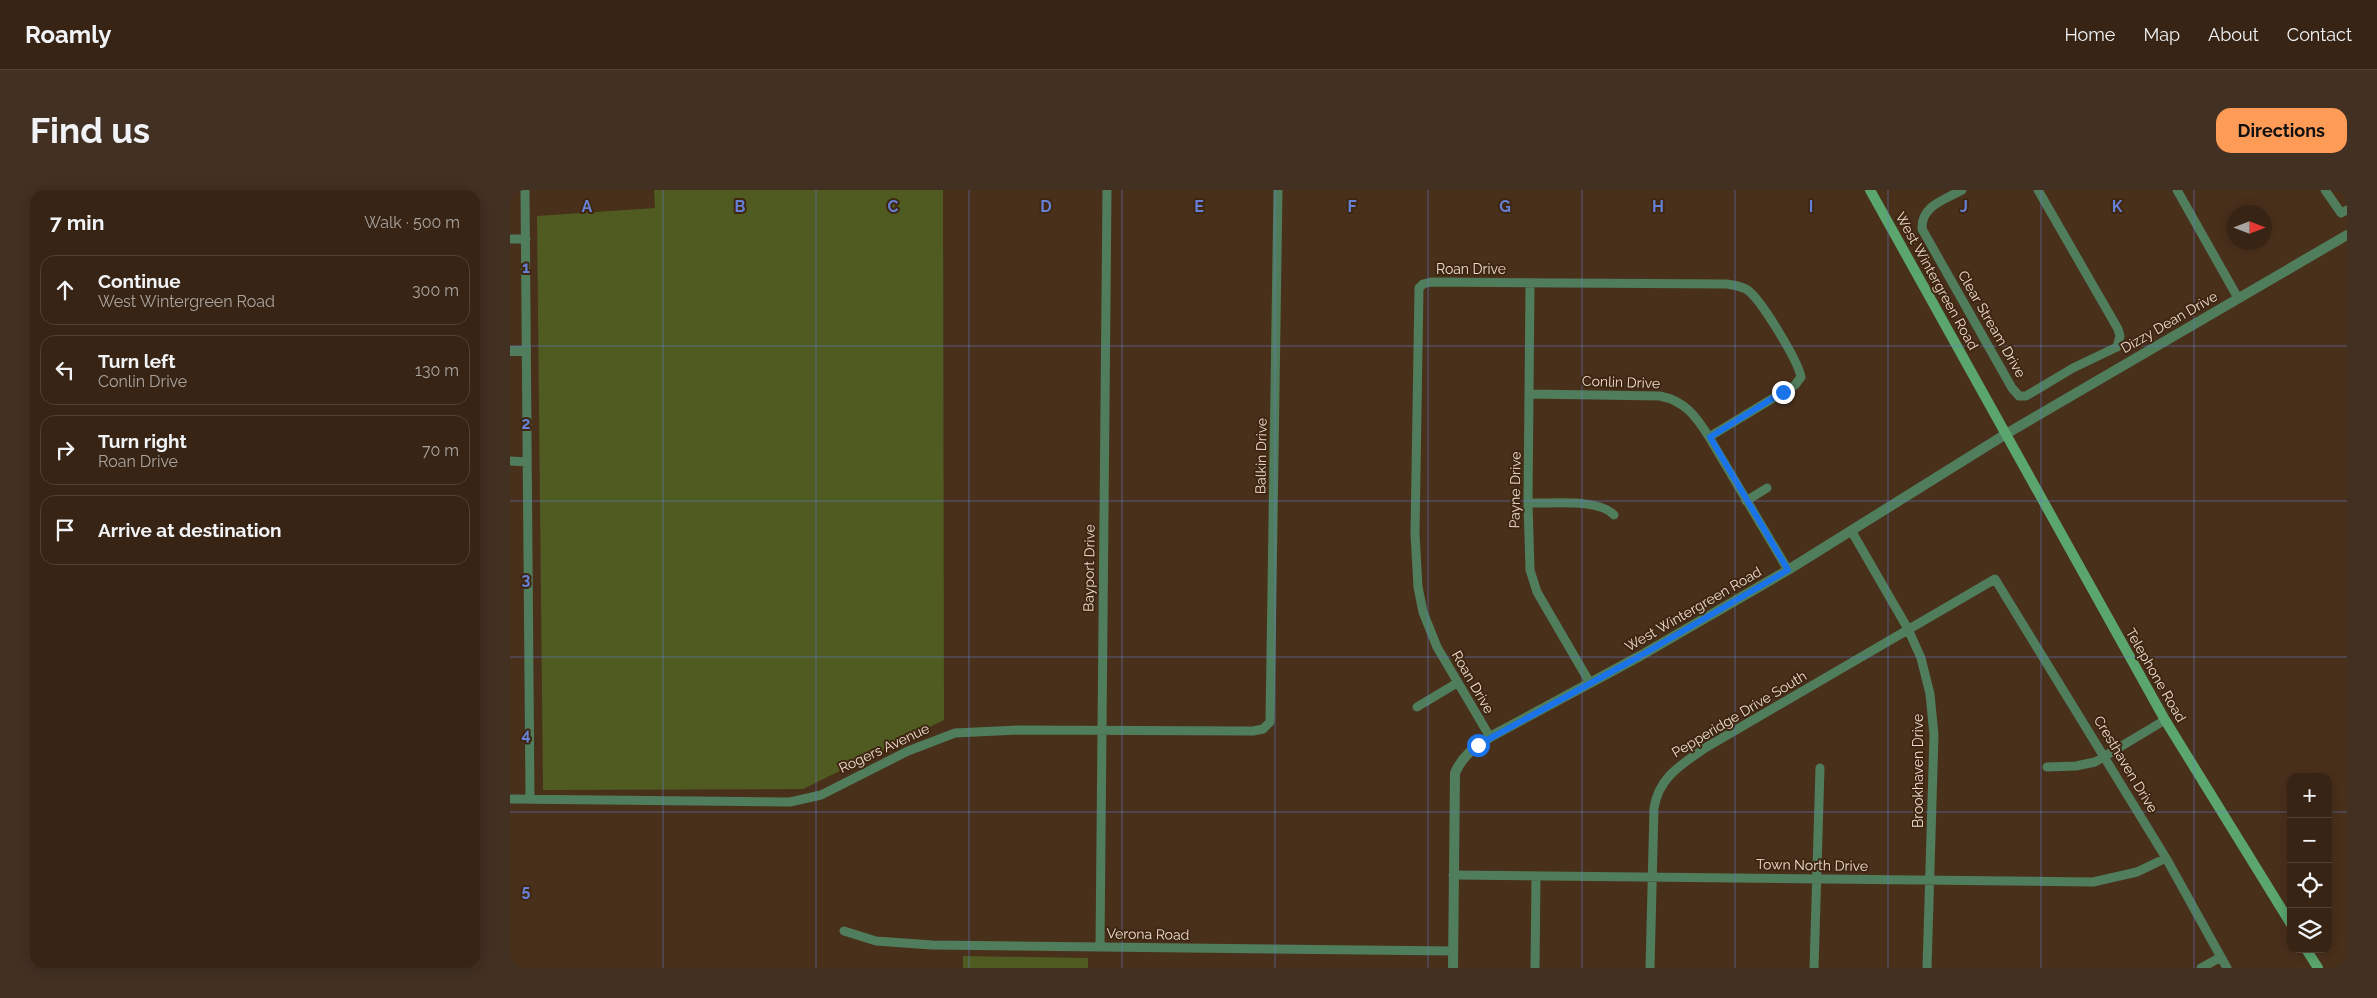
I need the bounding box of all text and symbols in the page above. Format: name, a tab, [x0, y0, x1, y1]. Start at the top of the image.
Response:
text: Roamly	[25, 20, 111, 49]
text: Home	[2064, 24, 2115, 45]
text: Map	[2143, 24, 2180, 45]
text: About	[2208, 24, 2259, 45]
text: Contact	[2287, 24, 2352, 45]
button: Directions	[2216, 108, 2347, 153]
text: Find us	[30, 110, 150, 151]
text: A	[582, 197, 593, 216]
text: B	[735, 197, 746, 216]
text: C	[888, 197, 899, 216]
text: D	[1040, 197, 1052, 216]
text: E	[1194, 197, 1204, 216]
text: F	[1347, 197, 1357, 216]
text: G	[1499, 197, 1511, 216]
text: H	[1652, 197, 1664, 216]
text: I	[1809, 197, 1813, 216]
text: J	[1960, 197, 1968, 216]
text: K	[2112, 197, 2123, 216]
north arrow	[2227, 205, 2272, 250]
street label: West Wintergreen Road	[1892, 209, 1982, 353]
text: 7 min	[50, 210, 104, 235]
text: Walk · 500 m	[364, 213, 460, 232]
text: 1	[522, 258, 530, 277]
street label: Roan Drive	[1436, 261, 1506, 277]
street label: Clear Stream Drive	[1955, 268, 2029, 380]
text: Continue	[98, 270, 181, 292]
icon: ahead	[51, 276, 79, 304]
text: 300 m	[412, 281, 459, 300]
street label: Dizzy Dean Drive	[2118, 288, 2220, 356]
text: West Wintergreen Road	[98, 292, 275, 311]
text: Turn left	[98, 350, 175, 372]
icon: left	[51, 356, 79, 384]
text: 130 m	[415, 361, 459, 380]
text: Conlin Drive	[98, 372, 187, 391]
street label: Conlin Drive	[1582, 373, 1660, 391]
route end	[1772, 381, 1795, 404]
text: 2	[521, 414, 531, 433]
street label: Balkin Drive	[1252, 418, 1270, 494]
text: Turn right	[98, 430, 187, 452]
icon: right	[51, 436, 79, 464]
text: 70 m	[422, 441, 459, 460]
street label: Payne Drive	[1506, 451, 1524, 529]
text: Roan Drive	[98, 452, 178, 471]
icon: arrive	[51, 516, 79, 544]
text: Arrive at destination	[98, 519, 282, 541]
street label: Bayport Drive	[1080, 524, 1098, 612]
street label: West Wintergreen Road	[1622, 563, 1764, 655]
text: 3	[522, 570, 531, 589]
street label: Telephone Road	[2123, 625, 2189, 725]
street label: Roan Drive	[1449, 648, 1497, 716]
street label: Pepperidge Drive South	[1669, 667, 1809, 761]
street label: Cresthaven Drive	[2091, 713, 2161, 815]
street label: Brookhaven Drive	[1910, 714, 1926, 828]
street label: Rogers Avenue	[836, 720, 932, 776]
text: 4	[521, 725, 531, 744]
route start	[1467, 734, 1490, 757]
map controls	[2287, 773, 2332, 953]
button: +	[2287, 773, 2332, 818]
button: −	[2287, 818, 2332, 863]
street label: Town North Drive	[1756, 856, 1868, 874]
button: locate	[2287, 863, 2332, 908]
text: 5	[522, 881, 531, 900]
button: layers	[2287, 908, 2332, 953]
street label: Verona Road	[1106, 925, 1190, 943]

